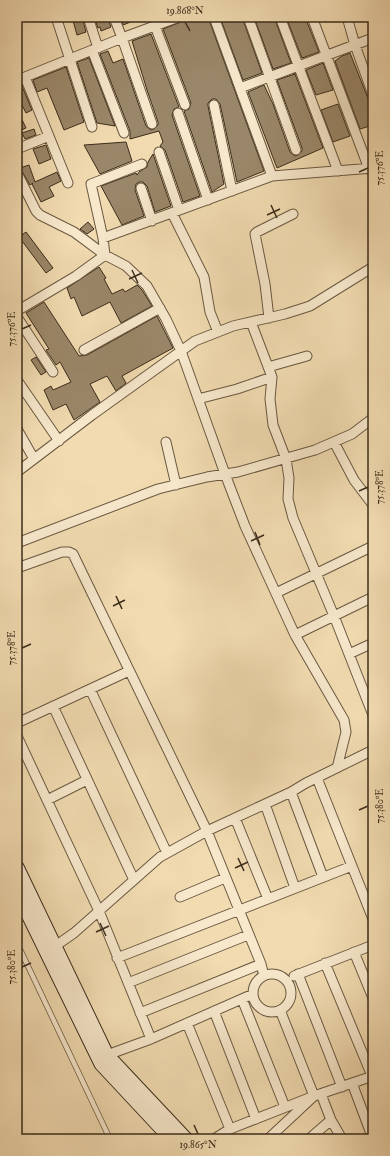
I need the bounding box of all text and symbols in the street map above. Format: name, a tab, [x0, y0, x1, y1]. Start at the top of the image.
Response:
text: 19.868°N	[166, 5, 204, 17]
text: 75.376°E	[374, 151, 386, 185]
text: 75.376°E	[6, 312, 18, 346]
text: 75.378°E	[374, 470, 386, 504]
text: 75.378°E	[6, 631, 18, 665]
text: 75.380°E	[374, 788, 386, 824]
text: 75.380°E	[6, 949, 18, 985]
text: 19.865°N	[179, 1139, 217, 1151]

